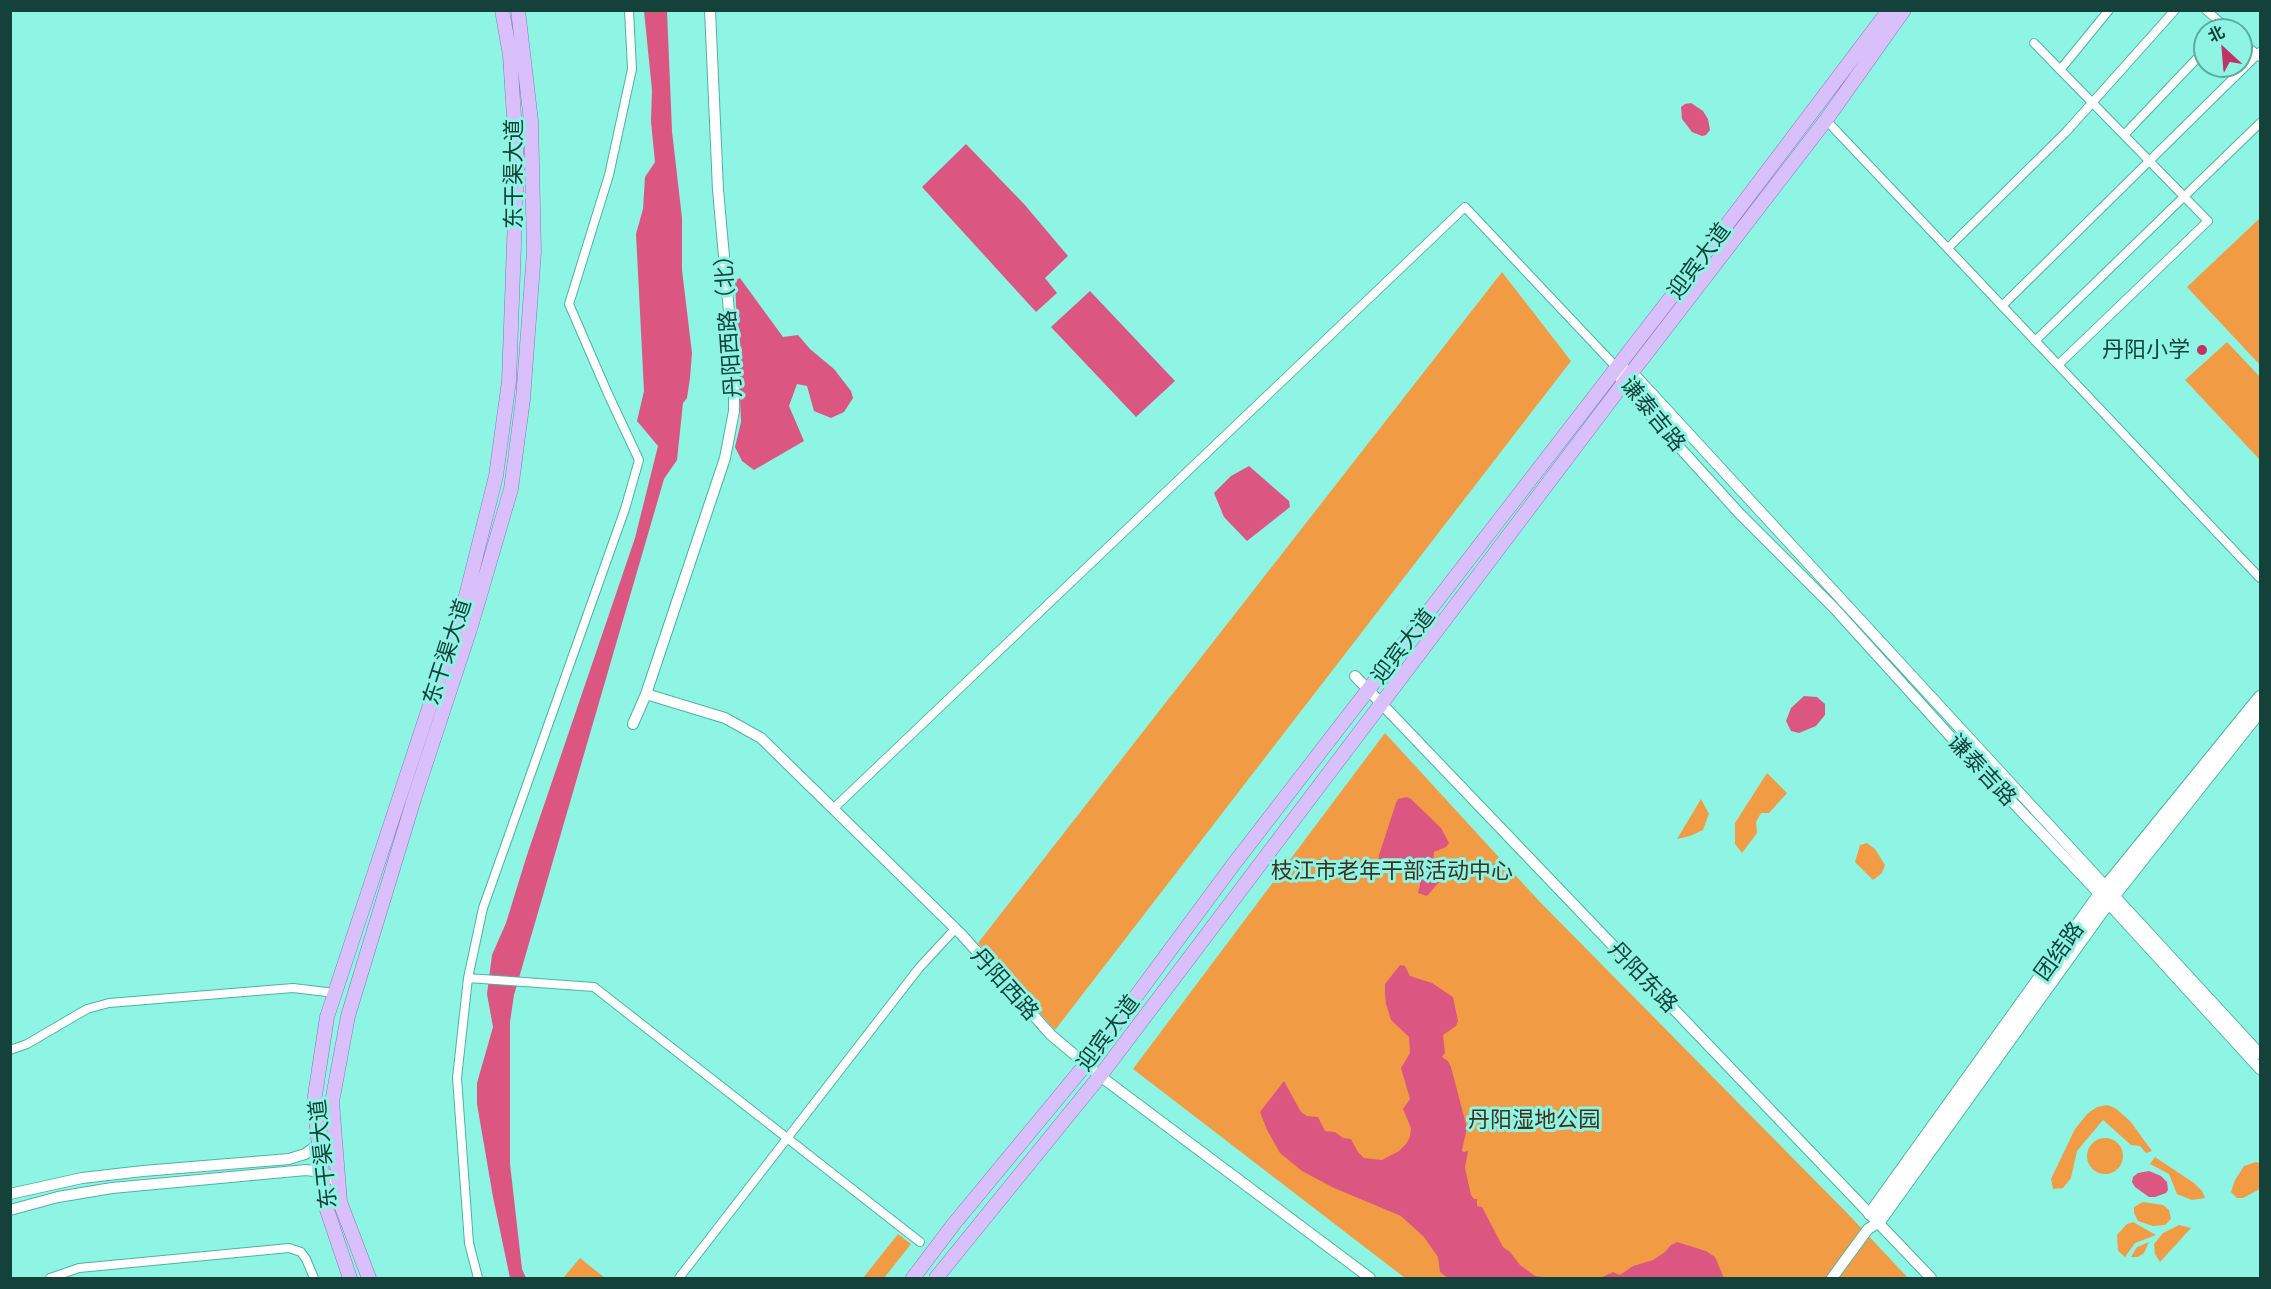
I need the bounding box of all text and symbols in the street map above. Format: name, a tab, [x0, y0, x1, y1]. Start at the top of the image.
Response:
north arrow	[2193, 18, 2253, 78]
text: 北	[2204, 21, 2227, 45]
street label: 东干渠大道	[501, 119, 527, 229]
street label: 迎宾大道	[1662, 218, 1736, 304]
street label: 丹阳西路（北）	[709, 243, 747, 399]
place label: 丹阳小学	[2102, 337, 2190, 363]
marker: 丹阳小学	[2195, 343, 2209, 357]
street label: 谦泰吉路	[1615, 371, 1691, 457]
street label: 东干渠大道	[417, 596, 477, 708]
street label: 迎宾大道	[1366, 603, 1440, 689]
street label: 谦泰吉路	[1942, 729, 2022, 811]
park label: 枝江市老年干部活动中心	[1271, 858, 1513, 884]
street label: 团结路	[2029, 917, 2089, 985]
street label: 丹阳东路	[1603, 936, 1683, 1018]
street label: 丹阳西路	[966, 942, 1044, 1026]
street label: 迎宾大道	[1071, 990, 1145, 1076]
street label: 东干渠大道	[304, 1098, 342, 1210]
park label: 丹阳湿地公园	[1468, 1107, 1600, 1133]

